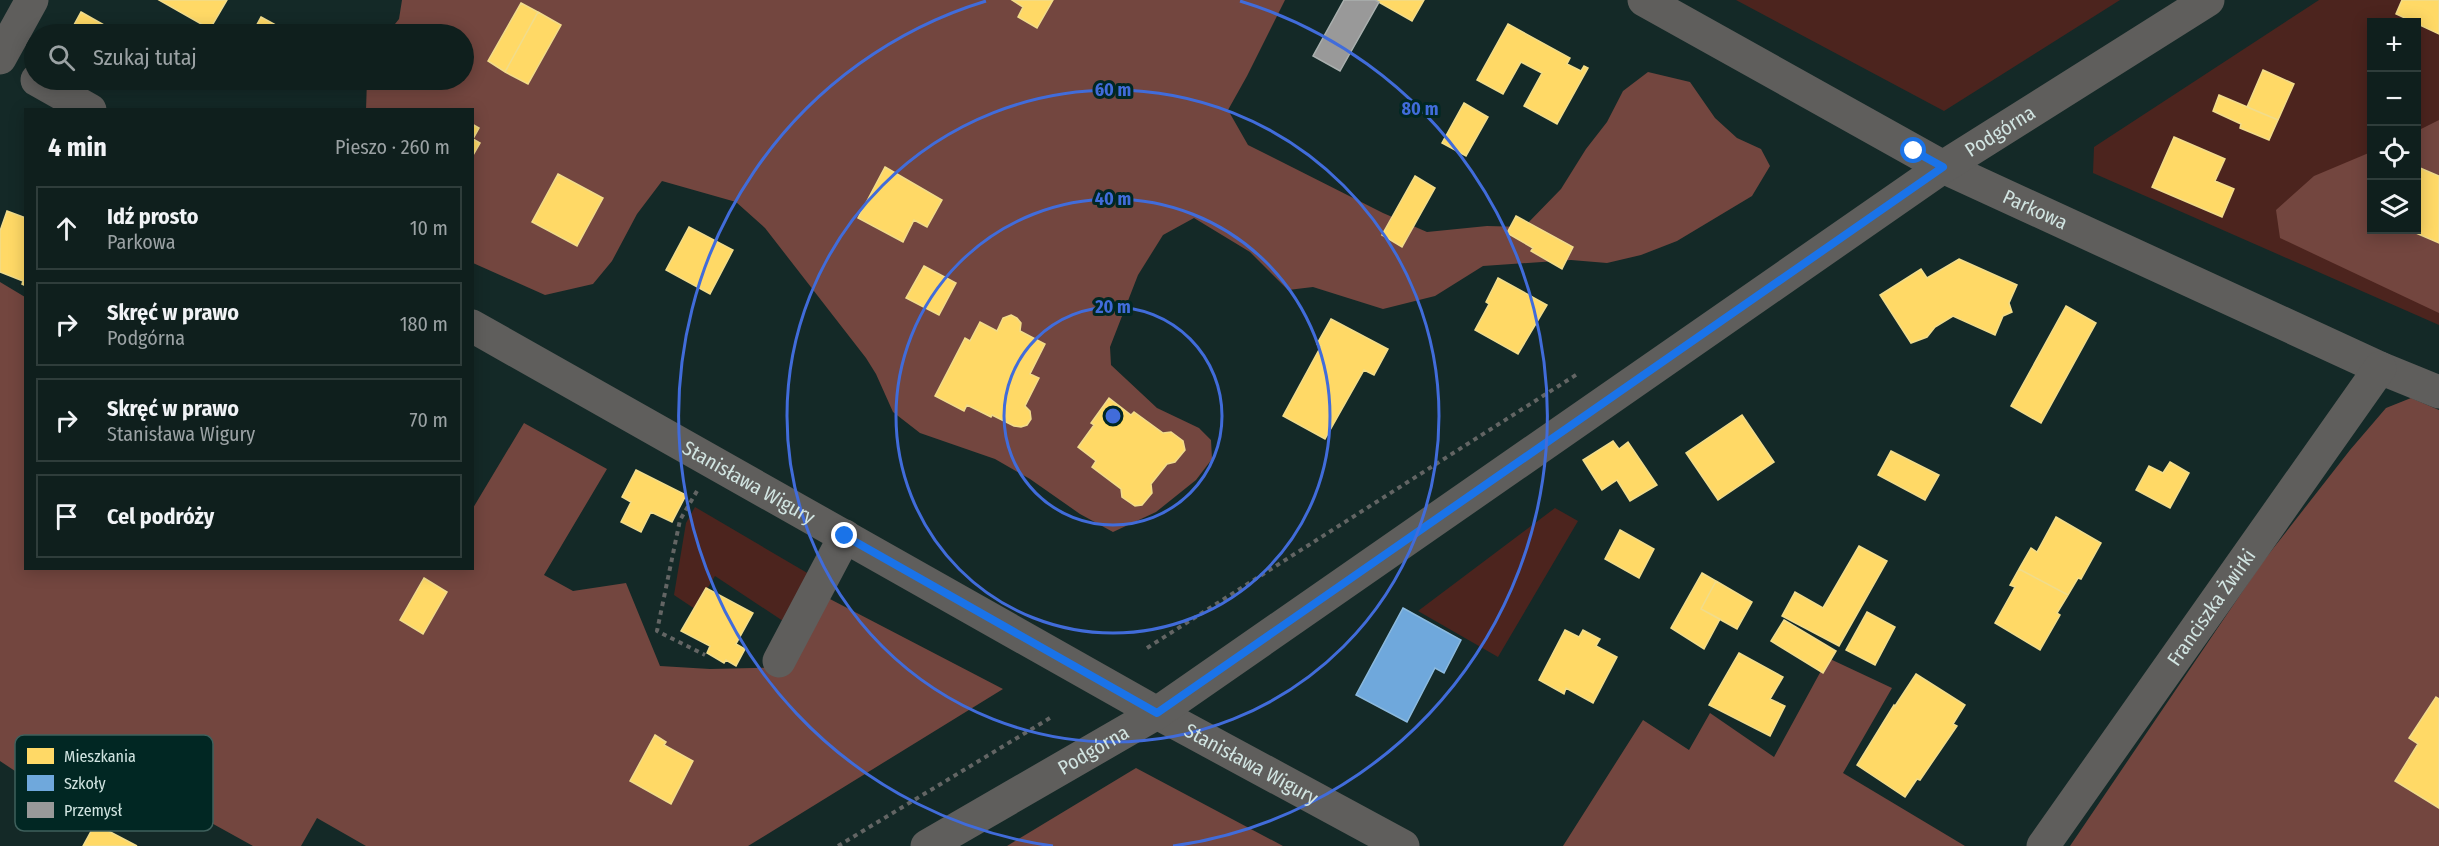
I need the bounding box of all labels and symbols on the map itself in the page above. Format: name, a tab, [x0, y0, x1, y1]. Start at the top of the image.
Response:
text: 60 m	[1095, 79, 1131, 101]
text: 80 m	[1402, 98, 1438, 120]
street label: Podgórna	[1960, 100, 2039, 162]
route start	[1900, 137, 1926, 163]
street label: Parkowa	[1999, 184, 2071, 235]
text: 40 m	[1095, 188, 1131, 210]
text: 20 m	[1094, 296, 1131, 318]
centre of rings	[1103, 406, 1123, 426]
street label: Stanisława Wigury	[678, 435, 819, 529]
route end	[831, 522, 857, 548]
street label: Franciszka Żwirki	[2162, 544, 2261, 670]
street label: Stanisława Wigury	[1180, 718, 1322, 810]
street label: Podgórna	[1053, 720, 1133, 780]
legend	[15, 735, 213, 831]
text: Mieszkania	[64, 747, 136, 766]
text: Szkoły	[64, 774, 106, 793]
text: Przemysł	[64, 801, 122, 820]

